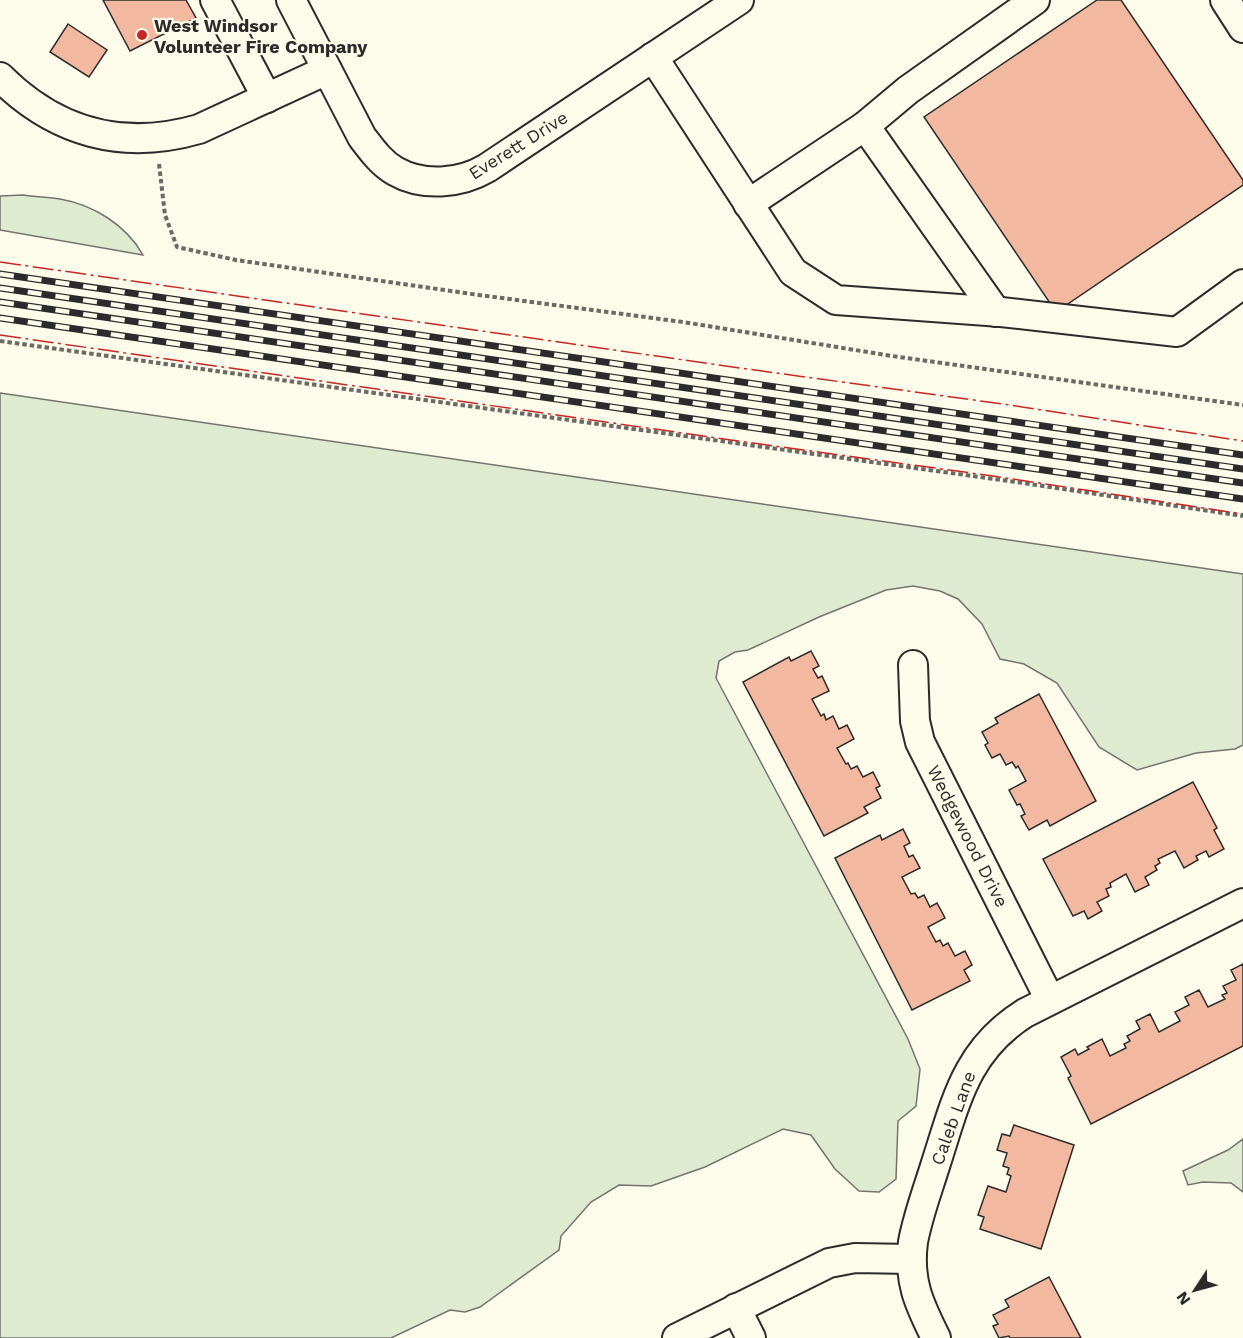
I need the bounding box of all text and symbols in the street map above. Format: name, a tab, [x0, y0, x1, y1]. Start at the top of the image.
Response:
place label: West Windsor Volunteer Fire Company	[154, 15, 368, 57]
marker: West Windsor Volunteer Fire Company	[135, 28, 149, 42]
street label: Everett Drive	[465, 106, 571, 184]
street label: Wedgewood Drive	[923, 761, 1013, 911]
street label: Caleb Lane	[926, 1068, 980, 1168]
north arrow	[1165, 1260, 1225, 1320]
text: N	[1172, 1288, 1194, 1309]

